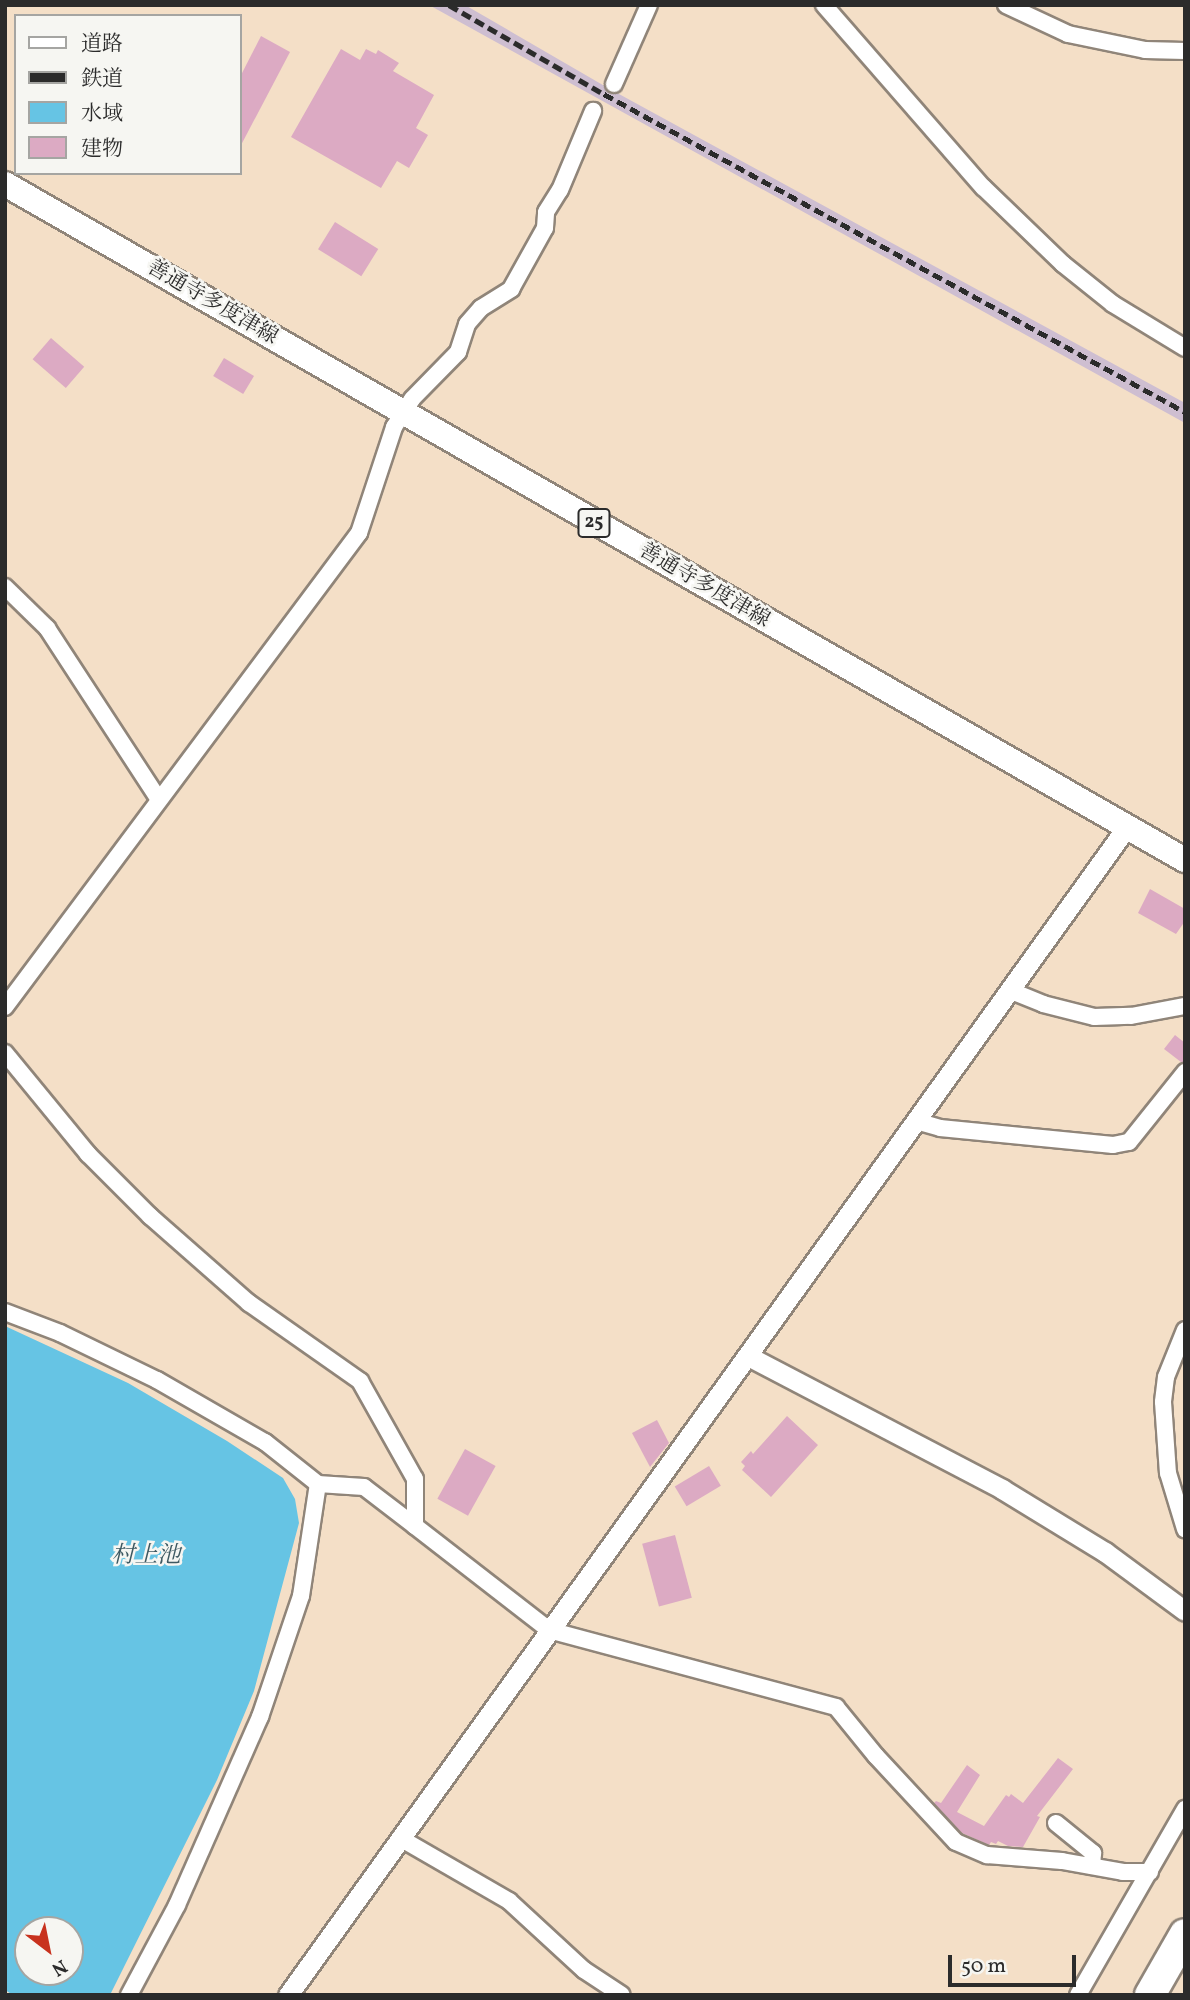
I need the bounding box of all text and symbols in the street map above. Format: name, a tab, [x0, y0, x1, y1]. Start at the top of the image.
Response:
legend	[14, 14, 242, 175]
text: 道路	[81, 30, 123, 59]
text: 鉄道	[81, 65, 123, 94]
text: 水域	[81, 100, 123, 129]
text: 建物	[81, 135, 123, 164]
street label: 善通寺多度津線	[142, 255, 282, 351]
road number: 25	[576, 508, 612, 538]
street label: 善通寺多度津線	[634, 538, 774, 634]
water label: 村上池	[112, 1542, 180, 1570]
north arrow	[14, 1916, 84, 1986]
scale bar	[952, 1940, 1080, 1984]
text: N	[46, 1952, 72, 1982]
text: 50 m	[961, 1952, 1006, 1981]

